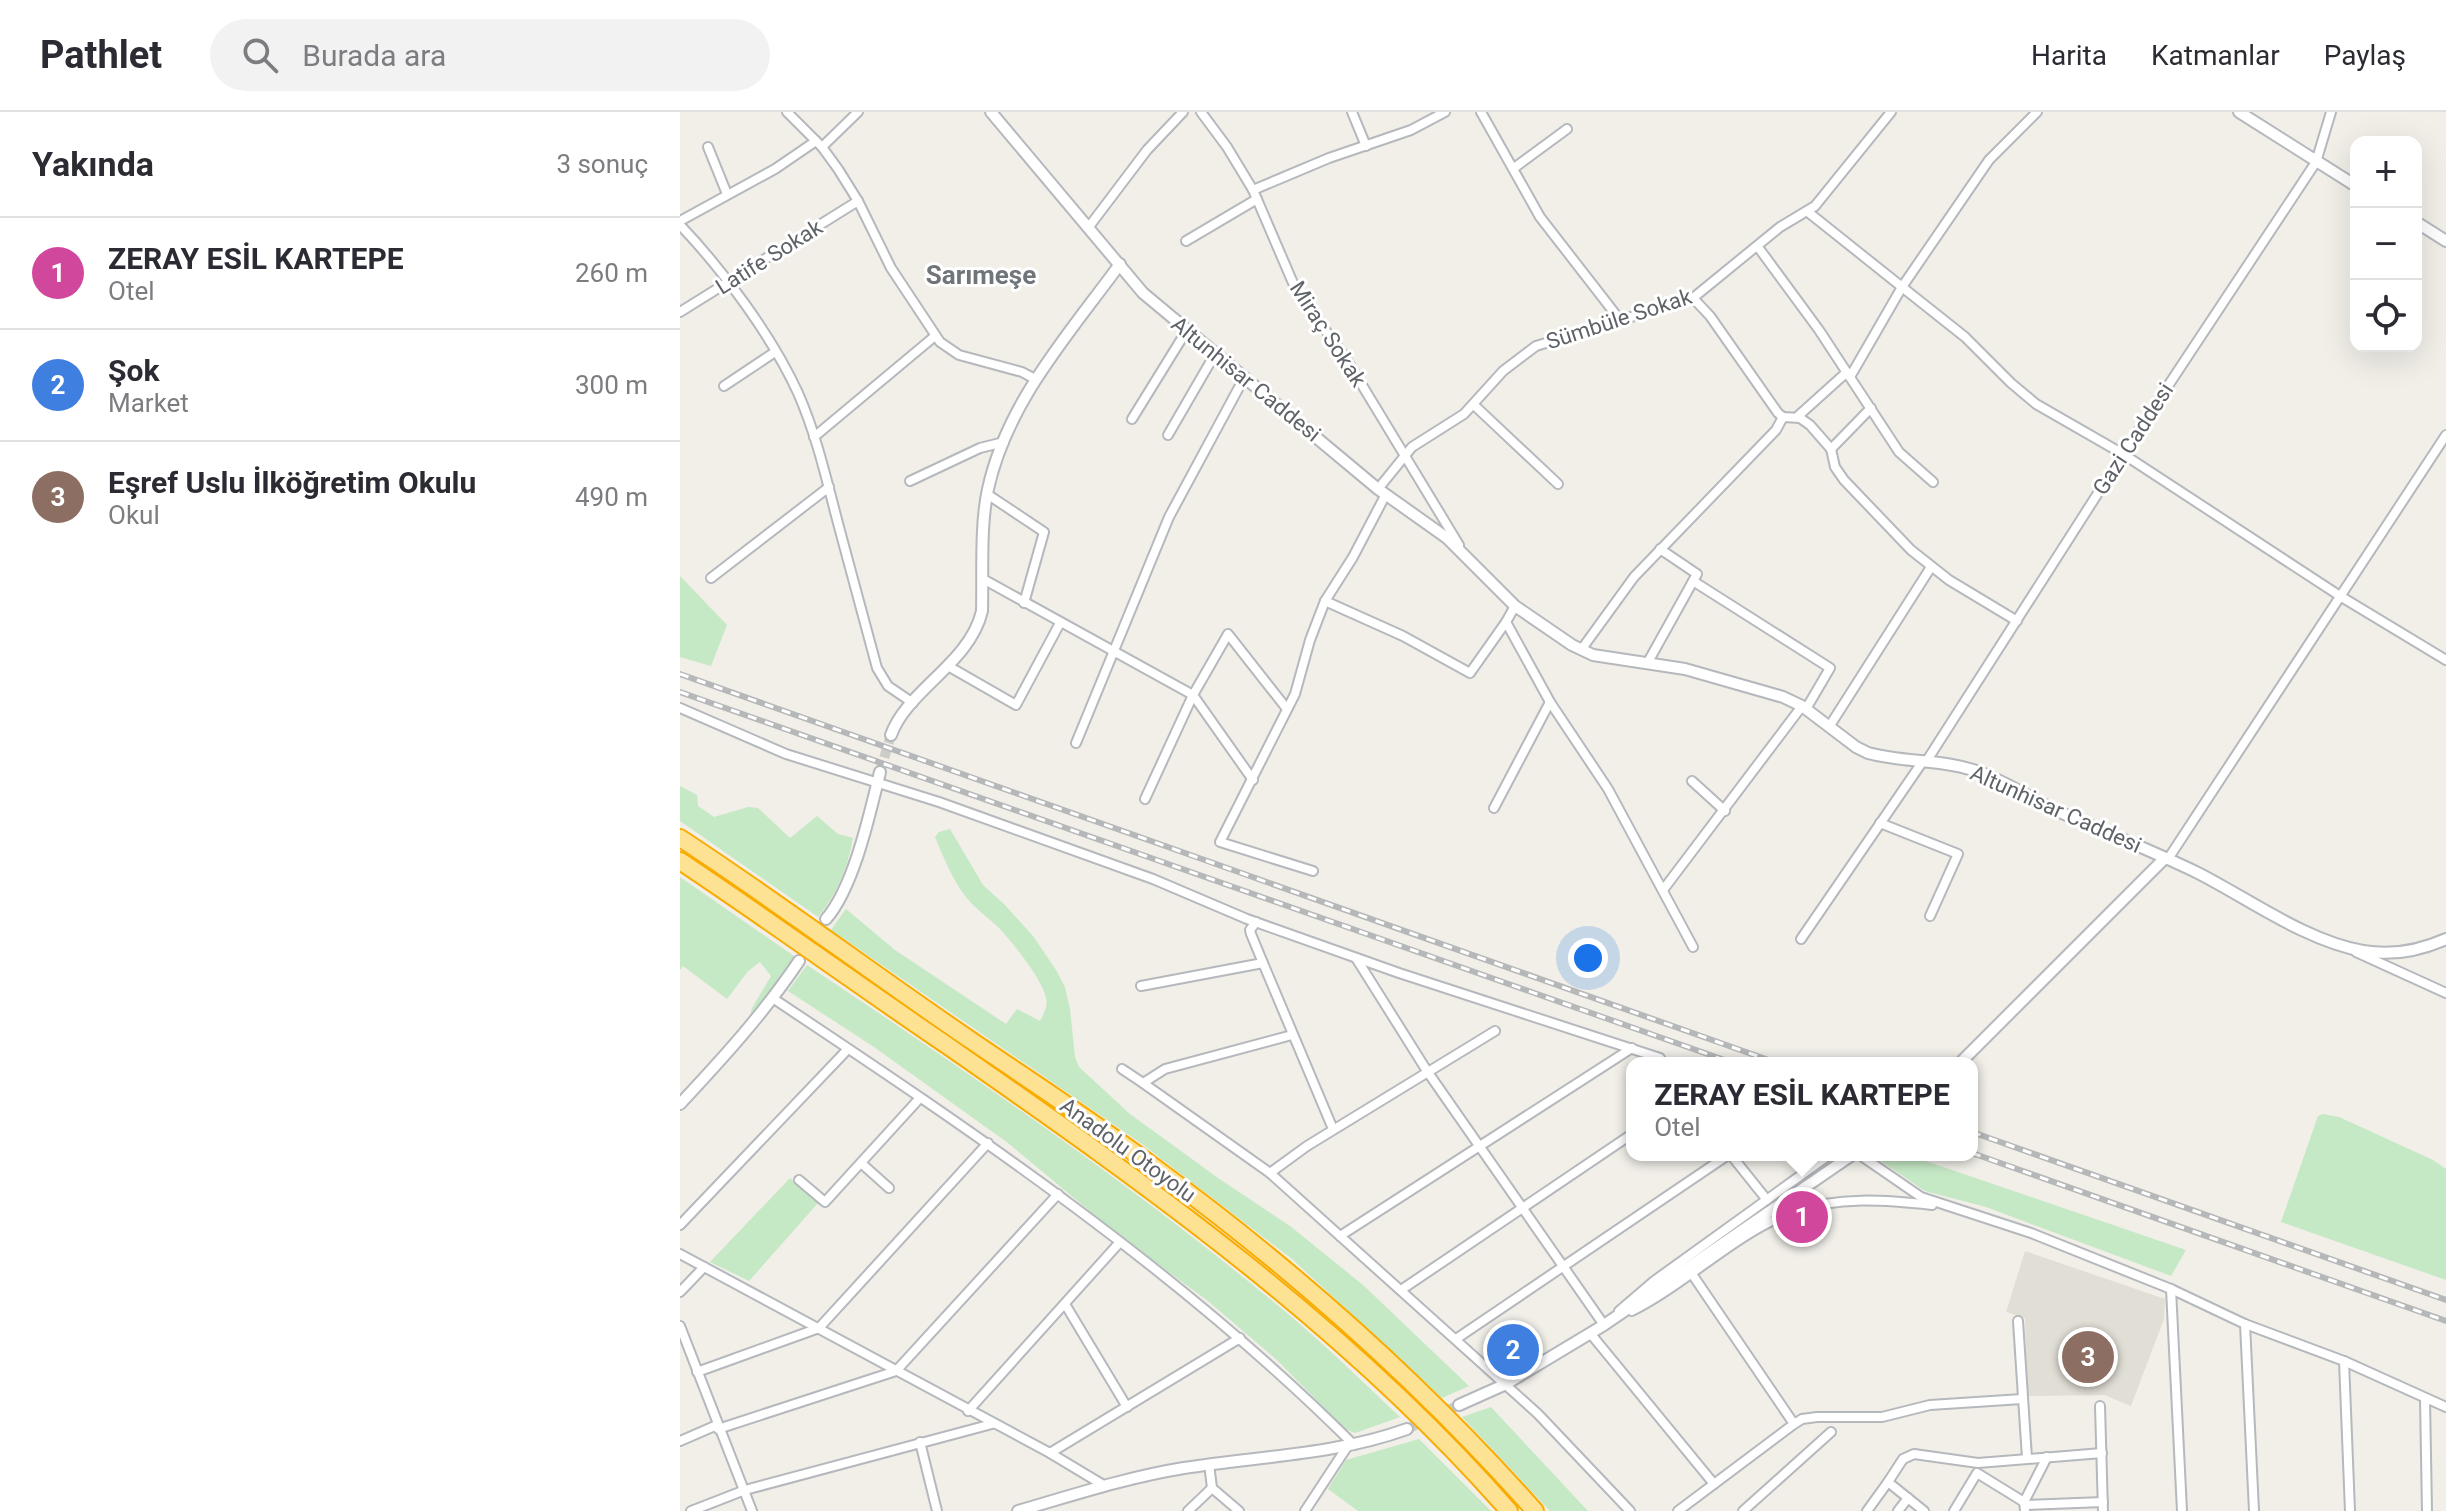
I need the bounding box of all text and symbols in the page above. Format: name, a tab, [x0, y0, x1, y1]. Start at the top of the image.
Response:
search box	[210, 19, 770, 91]
text: Pathlet	[40, 33, 162, 77]
icon: search	[238, 33, 282, 77]
text: Burada ara	[302, 38, 446, 73]
text: Harita	[2031, 39, 2107, 72]
text: Katmanlar	[2151, 39, 2280, 72]
text: Paylaş	[2324, 39, 2406, 72]
map controls	[2350, 136, 2422, 352]
button: +	[2350, 136, 2422, 208]
text: Yakında	[32, 144, 154, 184]
text: 3 sonuç	[556, 149, 648, 179]
button: −	[2350, 208, 2422, 280]
street label: Latife Sokak	[711, 214, 828, 300]
text: ZERAY ESİL KARTEPE	[108, 241, 404, 276]
text: 1	[51, 258, 65, 288]
text: 260 m	[575, 258, 648, 288]
district label: Sarımeşe	[926, 260, 1036, 290]
text: Otel	[108, 276, 155, 306]
street label: Miraç Sokak	[1285, 277, 1372, 392]
button: locate	[2350, 280, 2422, 352]
street label: Sümbüle Sokak	[1543, 283, 1696, 354]
street label: Altunhisar Caddesi	[1166, 311, 1326, 447]
text: Şok	[108, 353, 159, 388]
text: 2	[51, 370, 65, 400]
text: 300 m	[575, 370, 648, 400]
street label: Gazi Caddesi	[2088, 378, 2178, 500]
text: Market	[108, 388, 189, 418]
text: Eşref Uslu İlköğretim Okulu	[108, 465, 476, 500]
text: 3	[51, 482, 65, 512]
text: 490 m	[575, 482, 648, 512]
text: Okul	[108, 500, 160, 530]
street label: Altunhisar Caddesi	[1967, 760, 2145, 858]
your location	[1568, 938, 1608, 978]
popup	[1626, 1057, 1978, 1161]
text: ZERAY ESİL KARTEPE	[1654, 1077, 1950, 1112]
street label: Anadolu Otoyolu	[1055, 1093, 1201, 1207]
text: Otel	[1654, 1112, 1701, 1142]
pin: 1	[1776, 1187, 1828, 1247]
pin: 2	[1487, 1320, 1539, 1380]
pin: 3	[2062, 1327, 2114, 1387]

